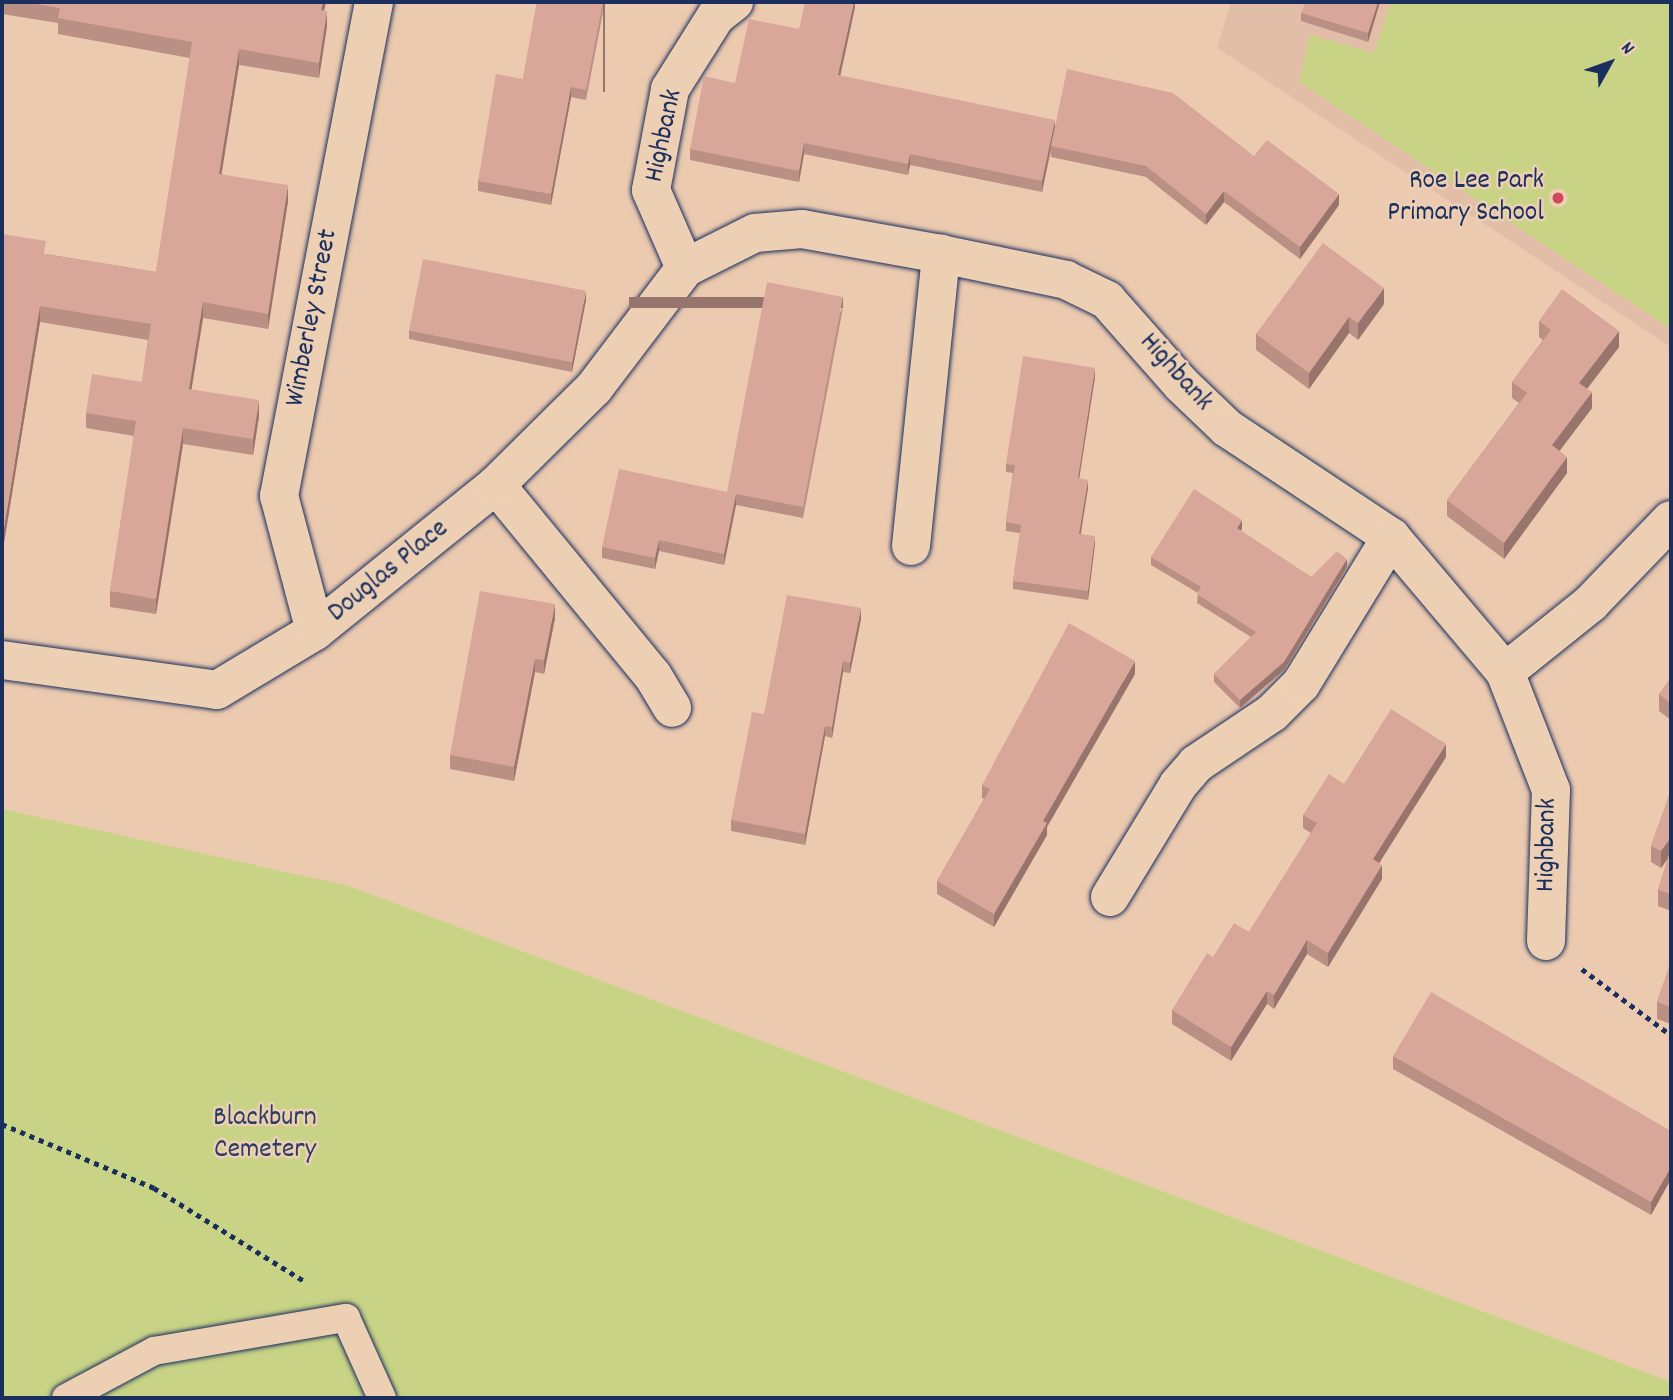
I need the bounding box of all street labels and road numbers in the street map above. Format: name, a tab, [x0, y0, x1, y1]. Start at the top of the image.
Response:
street label: Highbank	[639, 86, 691, 186]
street label: Wimberley Street	[279, 226, 347, 410]
street label: Highbank	[1131, 327, 1219, 419]
street label: Douglas Place	[322, 513, 456, 631]
street label: Highbank	[1530, 798, 1566, 892]

